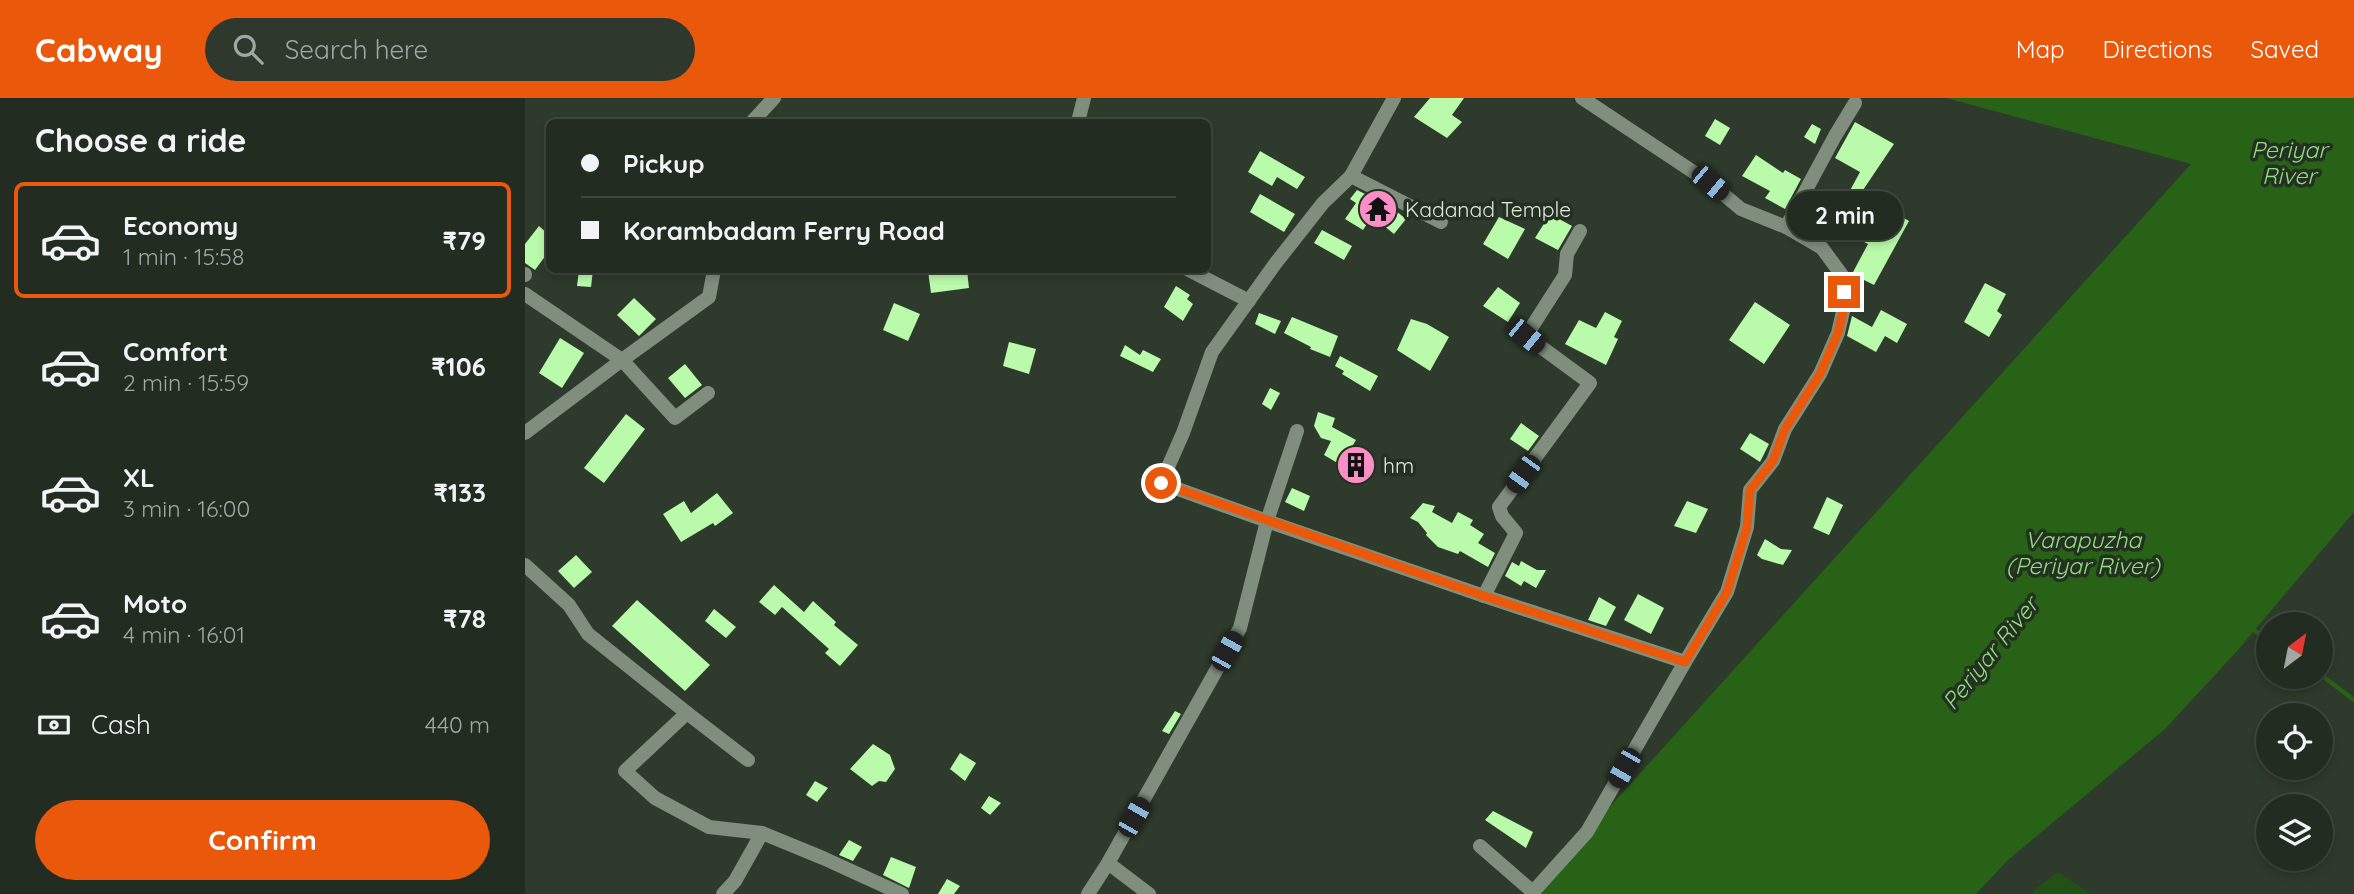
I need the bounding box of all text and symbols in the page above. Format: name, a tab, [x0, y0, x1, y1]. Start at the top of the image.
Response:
search box	[205, 18, 695, 81]
text: Cabway	[35, 29, 163, 70]
icon: search	[229, 30, 267, 68]
text: Search here	[285, 33, 428, 66]
text: Map	[2016, 34, 2065, 64]
text: Directions	[2103, 34, 2213, 64]
text: Saved	[2251, 34, 2319, 64]
text: Choose a ride	[35, 120, 247, 160]
water label: Periyar River	[2251, 135, 2330, 190]
text: Pickup	[623, 147, 705, 180]
car	[1688, 161, 1733, 205]
temple icon: Kadanad Temple	[1357, 188, 1399, 230]
callout: 2 min	[1786, 190, 1902, 240]
place label: Kadanad Temple	[1405, 196, 1571, 222]
text: 2 min	[1815, 201, 1875, 230]
icon: car	[39, 209, 102, 272]
text: Economy	[123, 209, 238, 242]
text: Korambadam Ferry Road	[623, 214, 945, 247]
text: ₹79	[443, 224, 486, 257]
text: 1 min · 15:58	[123, 242, 244, 271]
route end	[1828, 276, 1860, 308]
car	[1504, 315, 1549, 357]
icon: car	[39, 335, 102, 398]
text: Comfort	[123, 335, 228, 368]
text: ₹106	[431, 350, 486, 383]
text: 2 min · 15:59	[123, 368, 249, 397]
building icon: hm	[1335, 444, 1377, 486]
car	[1503, 451, 1544, 497]
place label: hm	[1383, 452, 1414, 478]
icon: car	[39, 461, 102, 524]
text: XL	[123, 461, 155, 494]
route start	[1145, 467, 1177, 499]
text: ₹133	[434, 476, 486, 509]
text: 3 min · 16:00	[123, 494, 250, 523]
water label: Varapuzha (Periyar River)	[2006, 525, 2161, 580]
icon: car	[39, 587, 102, 650]
text: Moto	[123, 587, 187, 620]
water label: Periyar River	[1936, 588, 2046, 715]
text: ₹78	[443, 602, 486, 635]
north arrow	[2256, 612, 2333, 690]
map controls	[2256, 612, 2333, 871]
text: 4 min · 16:01	[123, 620, 245, 649]
car	[1208, 628, 1247, 674]
button: locate	[2256, 703, 2333, 780]
icon: cash	[35, 706, 73, 744]
text: Cash	[91, 708, 151, 741]
text: 440 m	[425, 710, 490, 739]
car	[1605, 745, 1644, 791]
car	[1115, 794, 1154, 840]
button: layers	[2256, 794, 2333, 871]
button: Confirm	[35, 800, 490, 880]

